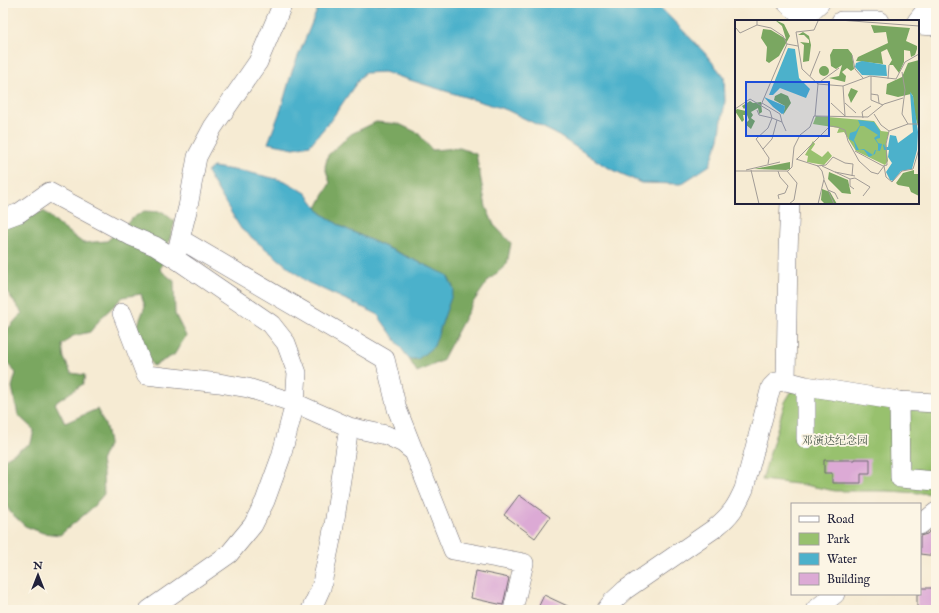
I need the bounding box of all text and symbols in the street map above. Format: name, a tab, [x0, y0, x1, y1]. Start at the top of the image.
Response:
inset map	[735, 20, 919, 204]
park label: 邓演达纪念园	[802, 434, 868, 448]
legend	[791, 503, 921, 595]
text: Road	[827, 512, 855, 527]
text: Park	[827, 532, 850, 547]
text: Water	[827, 552, 858, 567]
north arrow	[18, 555, 58, 595]
text: N	[32, 559, 43, 573]
text: Building	[827, 572, 871, 587]

